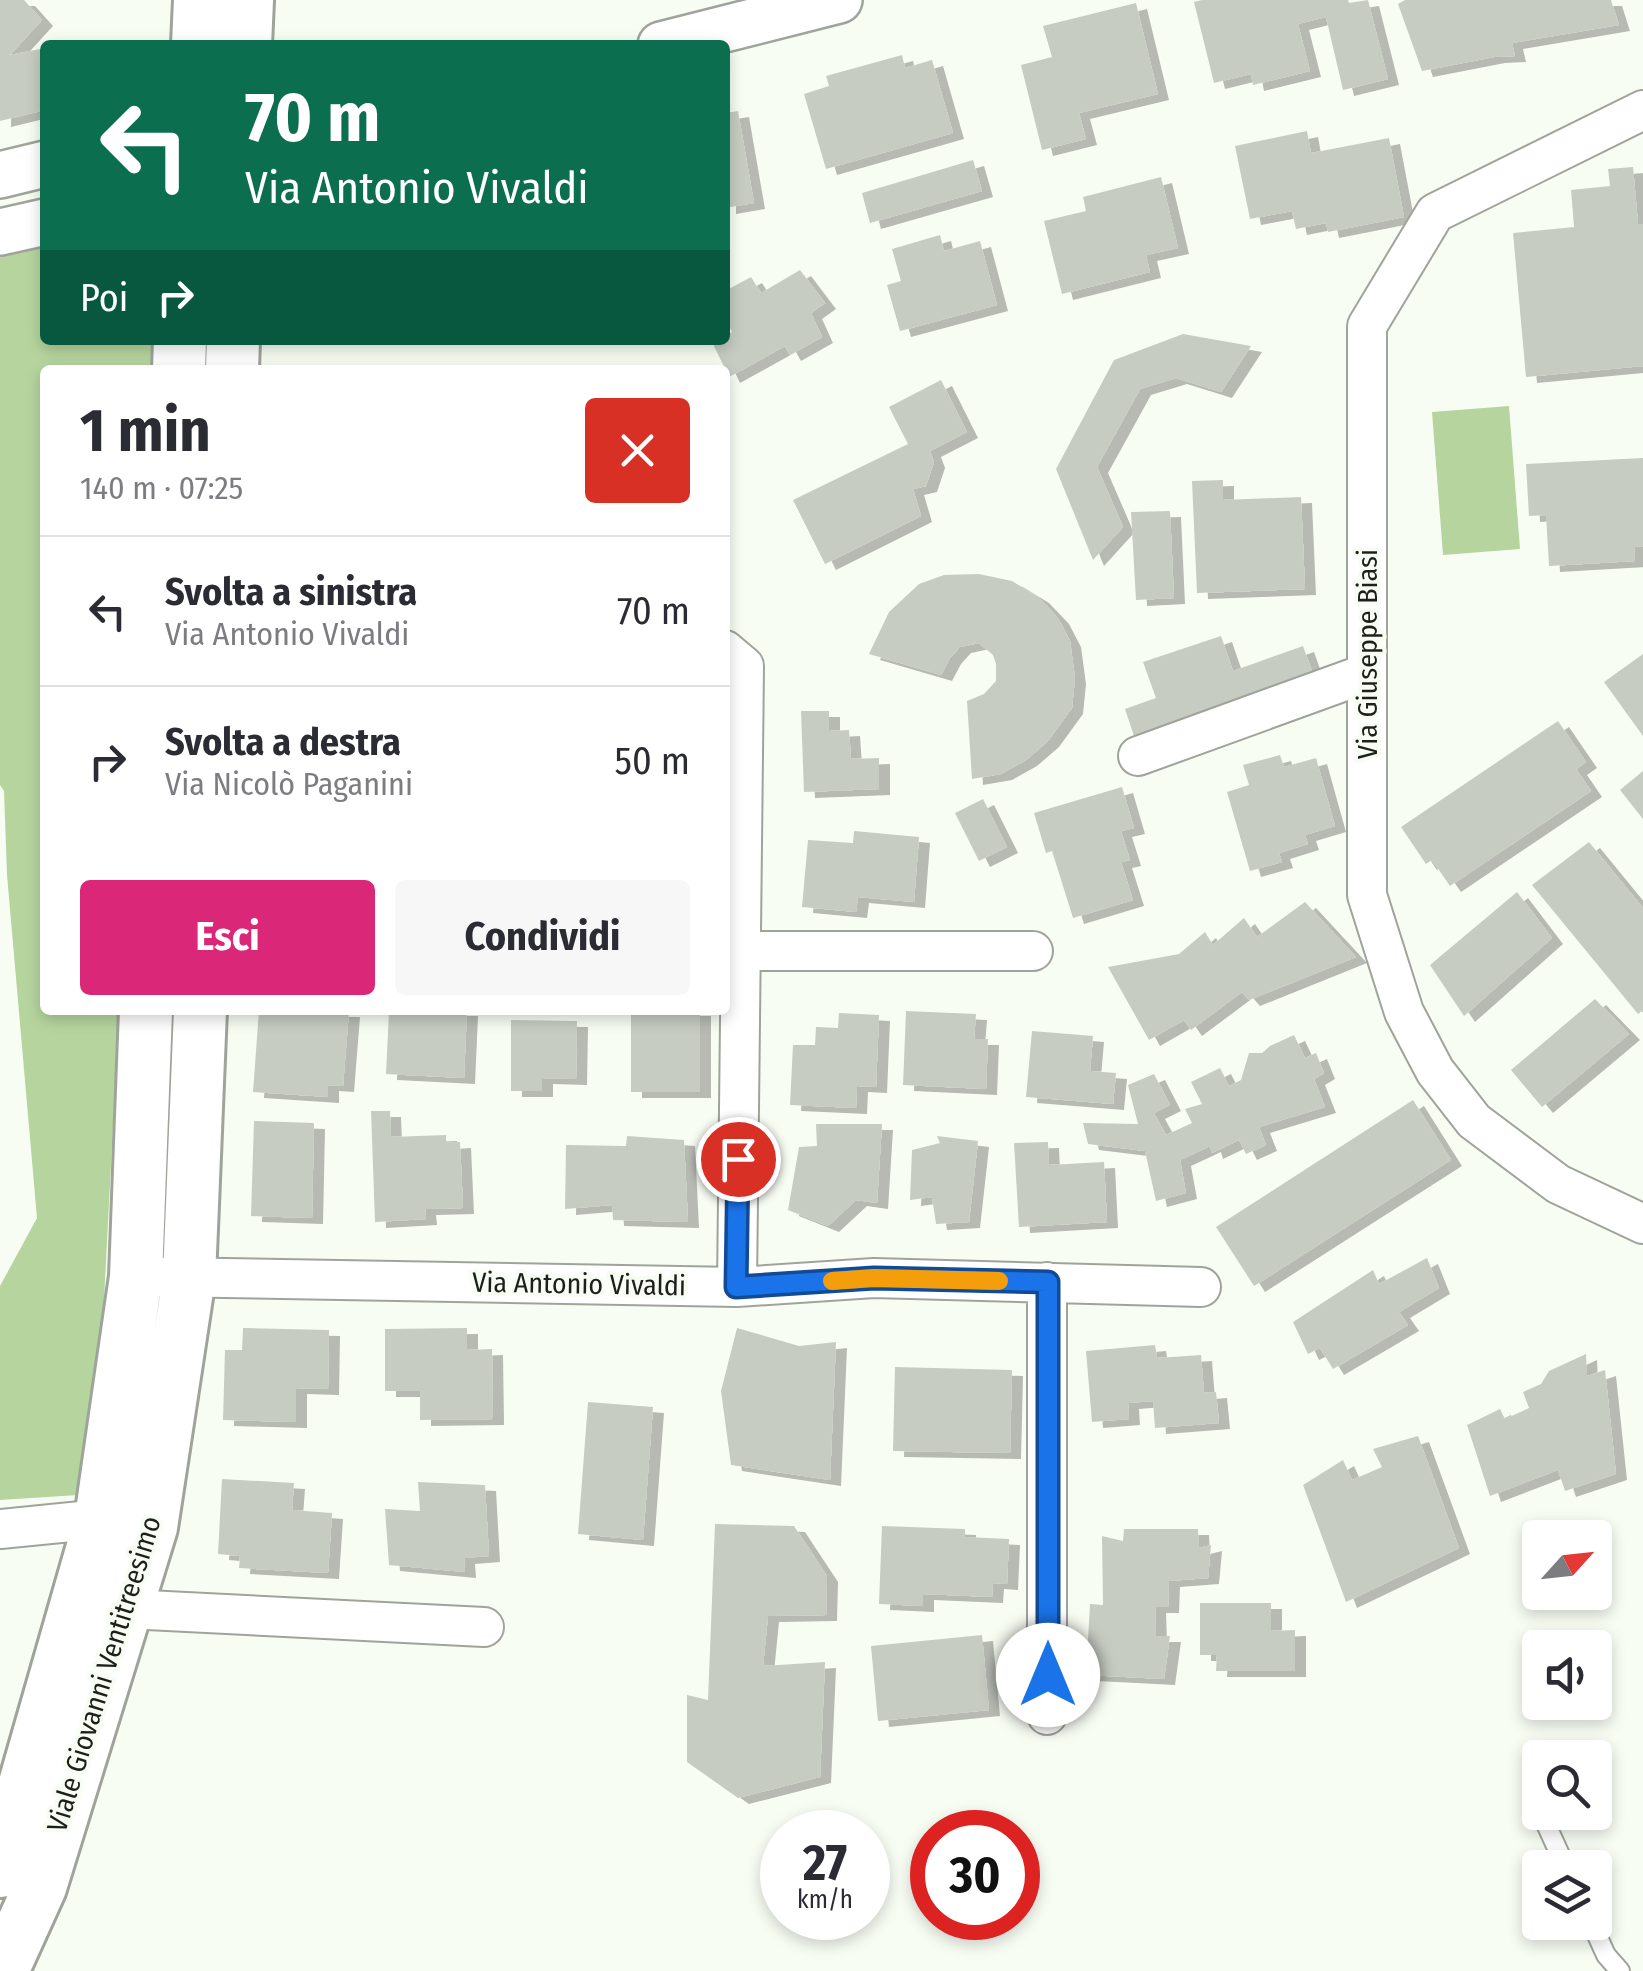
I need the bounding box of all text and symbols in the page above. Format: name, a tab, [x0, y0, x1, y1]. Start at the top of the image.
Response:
text: 70 m	[245, 76, 380, 160]
icon: left	[80, 80, 210, 210]
text: Via Antonio Vivaldi	[245, 161, 589, 215]
icon: right	[148, 270, 203, 325]
text: Poi	[80, 275, 128, 321]
text: 1 min	[80, 395, 211, 467]
button: close	[585, 398, 690, 503]
text: 140 m · 07:25	[80, 469, 243, 507]
street label: Via Giuseppe Biasi	[1351, 549, 1384, 759]
text: Svolta a sinistra	[165, 569, 417, 615]
icon: left	[80, 584, 135, 639]
text: 70 m	[617, 588, 690, 634]
text: Via Antonio Vivaldi	[165, 615, 409, 653]
text: Svolta a destra	[165, 719, 401, 765]
icon: right	[80, 734, 135, 789]
text: 50 m	[615, 738, 690, 784]
text: Via Nicolò Paganini	[165, 765, 413, 803]
button: Esci	[80, 880, 375, 995]
button: Condividi	[395, 880, 690, 995]
pin	[696, 1117, 781, 1202]
icon: arrive	[711, 1132, 766, 1187]
street label: Via Antonio Vivaldi	[472, 1266, 686, 1302]
street label: Viale Giovanni Ventitreesimo	[40, 1512, 168, 1836]
north arrow	[1522, 1520, 1612, 1610]
map controls	[1522, 1520, 1612, 1940]
position arrow	[996, 1623, 1100, 1727]
button: sound	[1522, 1630, 1612, 1720]
button: search	[1522, 1740, 1612, 1830]
speed limit sign: 30	[910, 1810, 1040, 1940]
text: 27	[803, 1833, 847, 1893]
button: layers	[1522, 1850, 1612, 1940]
text: km/h	[797, 1885, 853, 1915]

